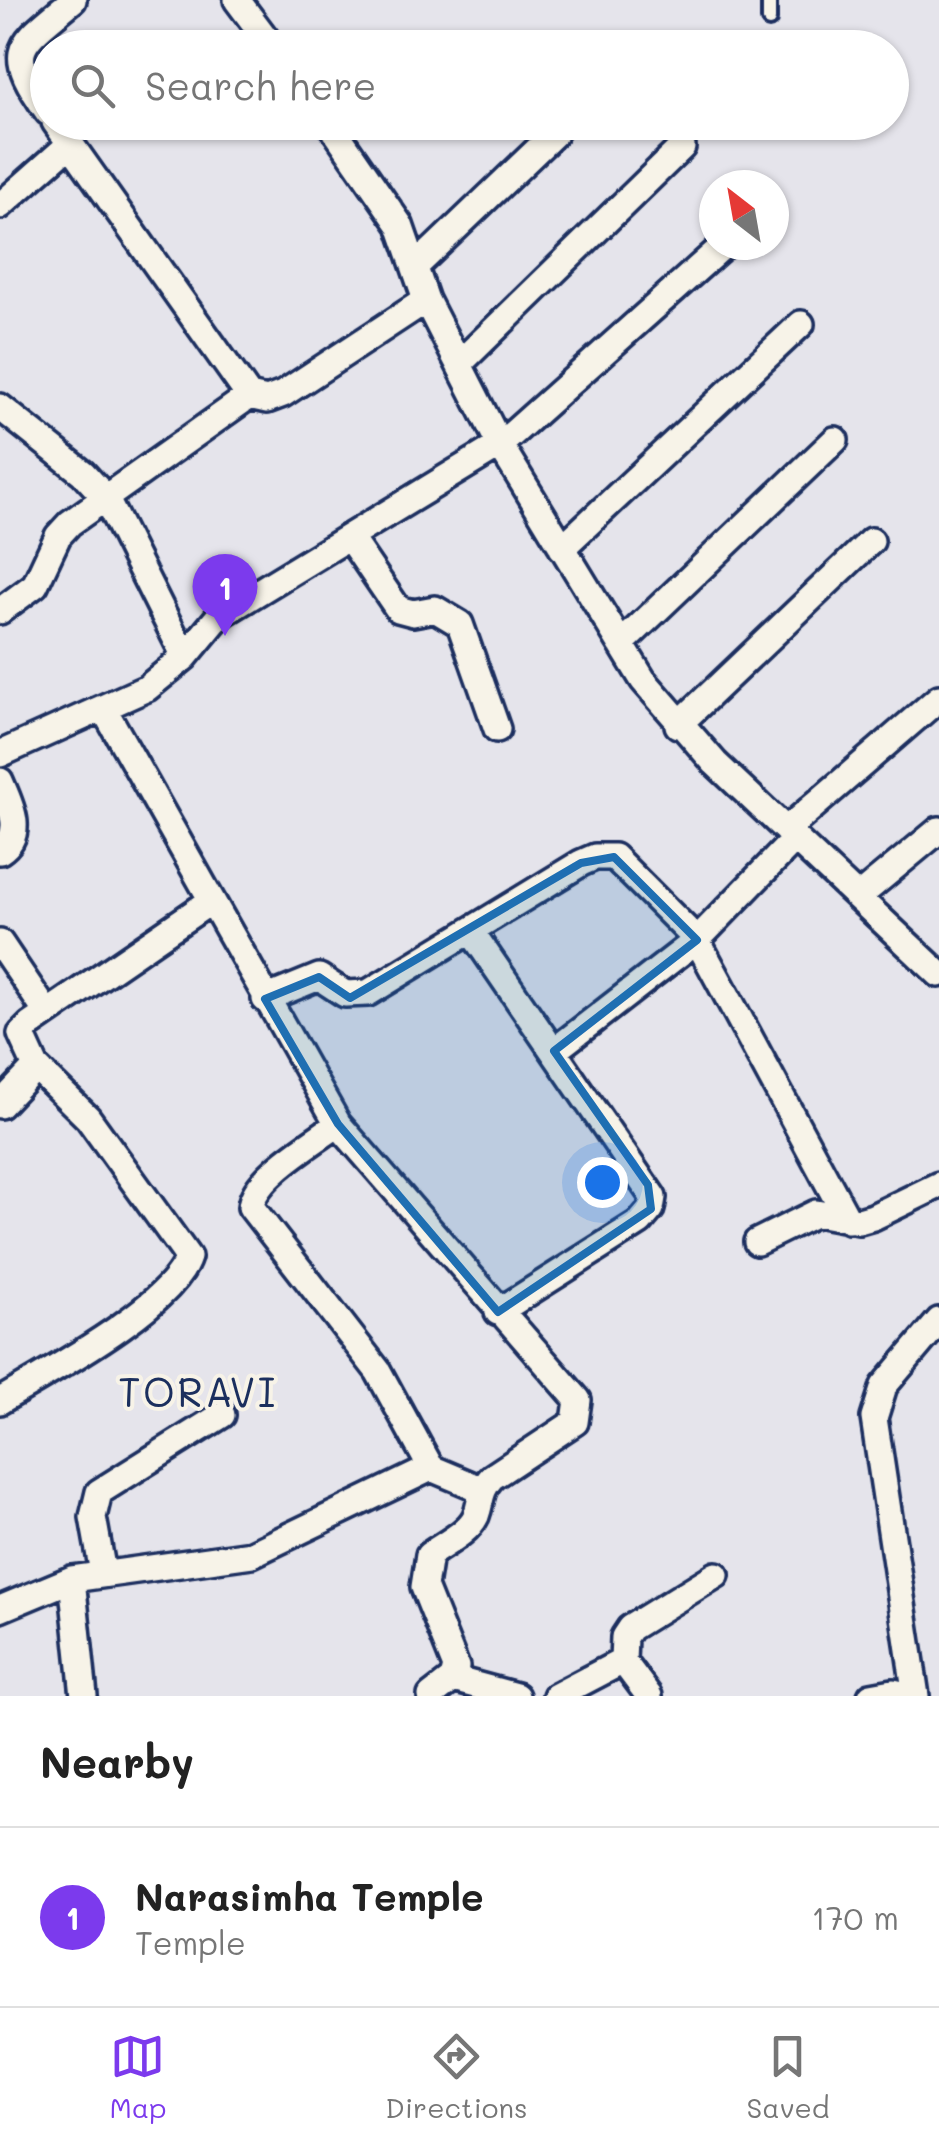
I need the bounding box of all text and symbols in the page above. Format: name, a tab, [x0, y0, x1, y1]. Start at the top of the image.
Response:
search box	[30, 30, 909, 140]
icon: search	[65, 58, 120, 113]
text: Search here	[145, 60, 376, 110]
north arrow	[699, 170, 789, 260]
pin: 1	[192, 554, 258, 636]
your location	[577, 1157, 628, 1208]
district label: TORAVI	[118, 1365, 278, 1417]
text: Nearby	[40, 1734, 194, 1789]
text: Narasimha Temple	[135, 1871, 484, 1921]
text: 1	[65, 1896, 80, 1938]
text: 170 m	[811, 1896, 899, 1938]
text: Temple	[135, 1921, 246, 1963]
tab: Map	[109, 2029, 166, 2125]
tab: Directions	[385, 2029, 528, 2125]
tab: Saved	[746, 2029, 830, 2125]

